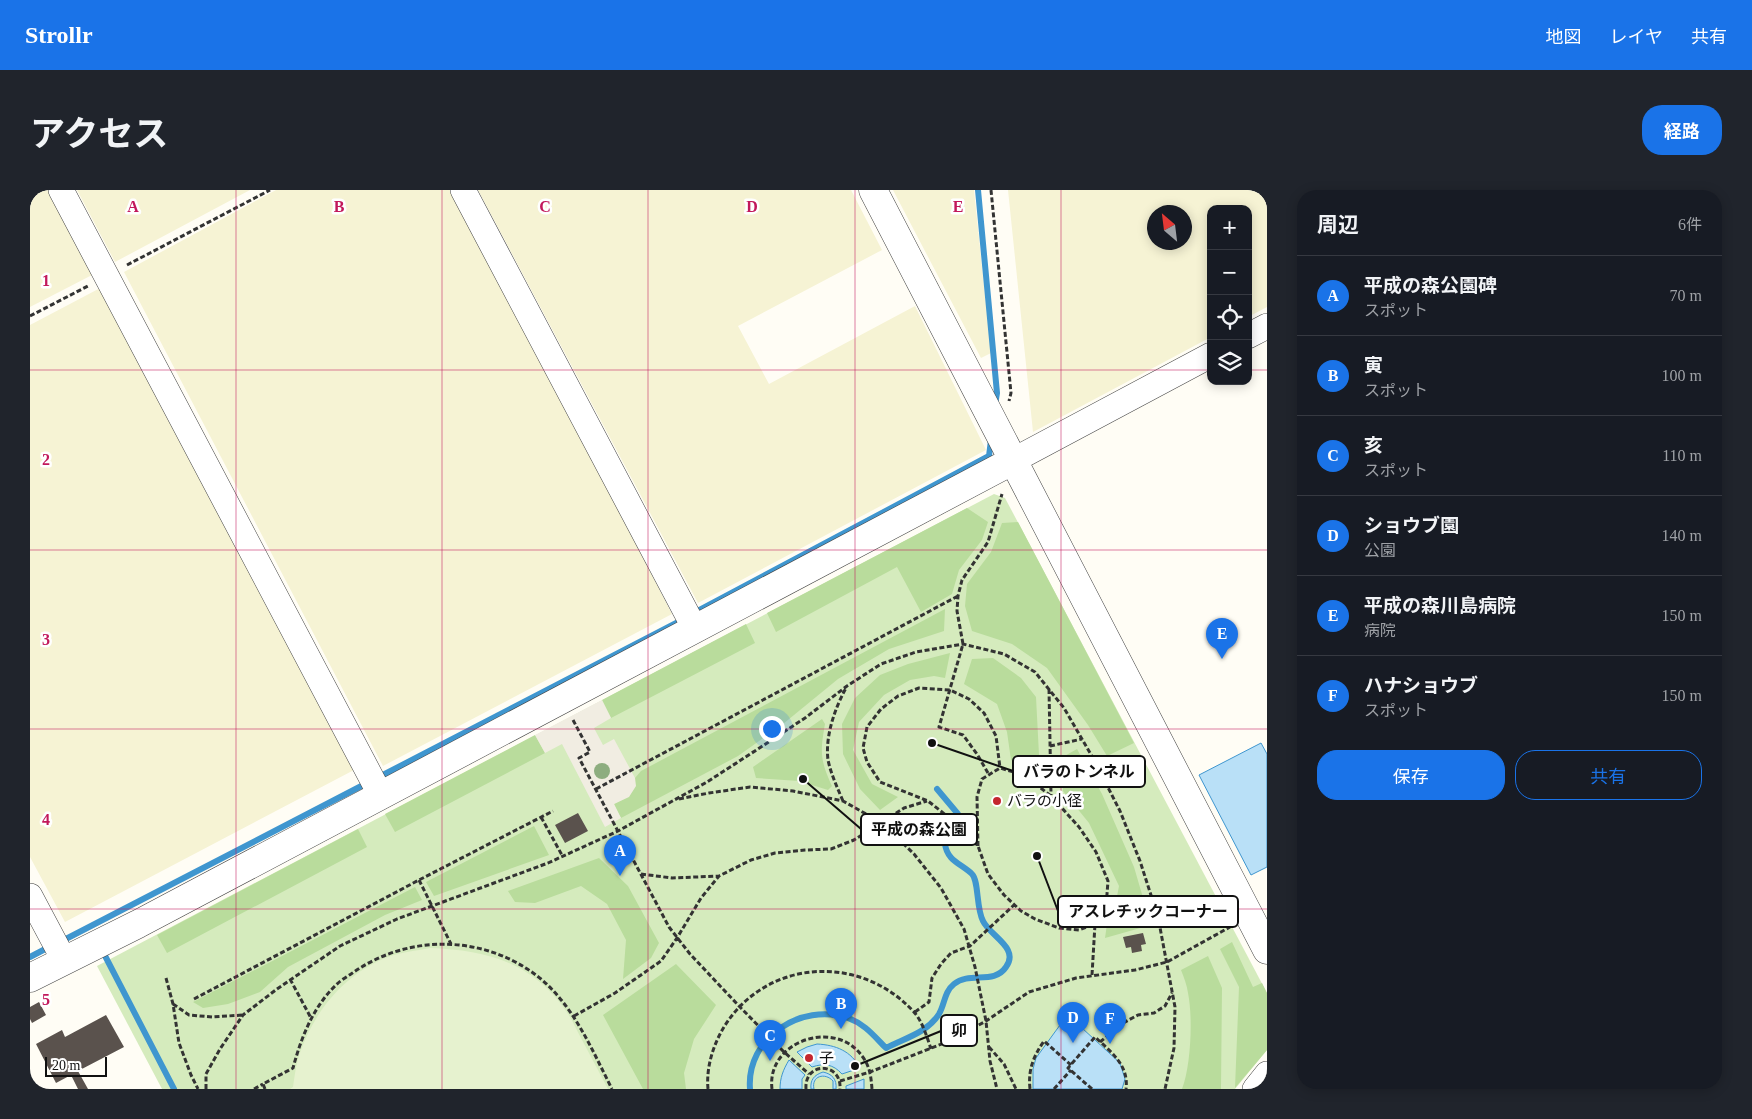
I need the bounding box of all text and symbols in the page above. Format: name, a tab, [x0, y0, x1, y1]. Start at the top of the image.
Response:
text: Strollr	[25, 22, 93, 48]
text: 地図	[1546, 27, 1582, 47]
text: レイヤ	[1610, 27, 1663, 47]
text: 共有	[1691, 27, 1727, 47]
button: 経路	[1642, 105, 1722, 155]
text: アクセス	[30, 115, 168, 154]
text: A	[127, 198, 139, 215]
text: B	[334, 198, 345, 215]
text: C	[539, 198, 551, 215]
text: D	[746, 198, 758, 215]
text: E	[953, 198, 963, 215]
north arrow	[1147, 205, 1192, 250]
map controls	[1207, 205, 1252, 385]
button: +	[1207, 205, 1252, 250]
text: 周辺	[1317, 213, 1359, 237]
text: 6件	[1678, 216, 1702, 233]
button: −	[1207, 250, 1252, 295]
text: 1	[42, 272, 50, 289]
text: 平成の森公園碑	[1364, 275, 1497, 296]
text: A	[1327, 287, 1339, 304]
text: 70 m	[1670, 287, 1702, 304]
button: locate	[1207, 295, 1252, 340]
text: スポット	[1364, 302, 1428, 319]
button: layers	[1207, 340, 1252, 385]
text: 寅	[1364, 355, 1383, 376]
text: B	[1328, 367, 1338, 384]
text: 100 m	[1662, 367, 1702, 384]
text: スポット	[1364, 382, 1428, 399]
text: 亥	[1364, 435, 1383, 456]
text: C	[1327, 447, 1339, 464]
text: 110 m	[1662, 447, 1702, 464]
text: 2	[42, 451, 50, 468]
text: スポット	[1364, 462, 1428, 479]
text: ショウブ園	[1364, 515, 1459, 536]
text: D	[1327, 527, 1339, 544]
text: 140 m	[1662, 527, 1702, 544]
text: 公園	[1364, 542, 1396, 559]
text: 平成の森川島病院	[1364, 595, 1516, 616]
text: E	[1328, 607, 1338, 624]
text: 150 m	[1662, 607, 1702, 624]
pin: E	[1206, 618, 1238, 659]
text: 病院	[1364, 622, 1396, 639]
text: 3	[42, 631, 50, 648]
text: ハナショウブ	[1364, 675, 1478, 696]
text: F	[1328, 687, 1338, 704]
text: 150 m	[1662, 687, 1702, 704]
text: スポット	[1364, 702, 1428, 719]
your location	[759, 716, 785, 742]
button: 保存	[1317, 750, 1505, 800]
button: 共有	[1515, 750, 1702, 800]
callout: バラのトンネル	[1013, 756, 1145, 787]
text: バラのトンネル	[1023, 763, 1135, 780]
place label: バラの小径	[1007, 793, 1082, 809]
marker: バラの小径	[991, 795, 1003, 807]
text: 4	[42, 811, 50, 828]
callout: 平成の森公園	[861, 814, 977, 845]
text: 平成の森公園	[871, 820, 967, 838]
pin: A	[604, 835, 636, 876]
callout: アスレチックコーナー	[1058, 896, 1238, 927]
text: アスレチックコーナー	[1068, 903, 1228, 920]
pin: B	[825, 988, 857, 1029]
text: 5	[42, 991, 50, 1008]
pin: D	[1057, 1002, 1089, 1043]
pin: F	[1094, 1003, 1126, 1044]
callout: 卯	[941, 1015, 977, 1046]
pin: C	[754, 1020, 786, 1061]
text: 卯	[951, 1022, 967, 1039]
place label: 子	[819, 1050, 834, 1066]
marker: 子	[803, 1052, 815, 1064]
scale bar	[45, 1054, 108, 1077]
text: 20 m	[52, 1058, 80, 1073]

